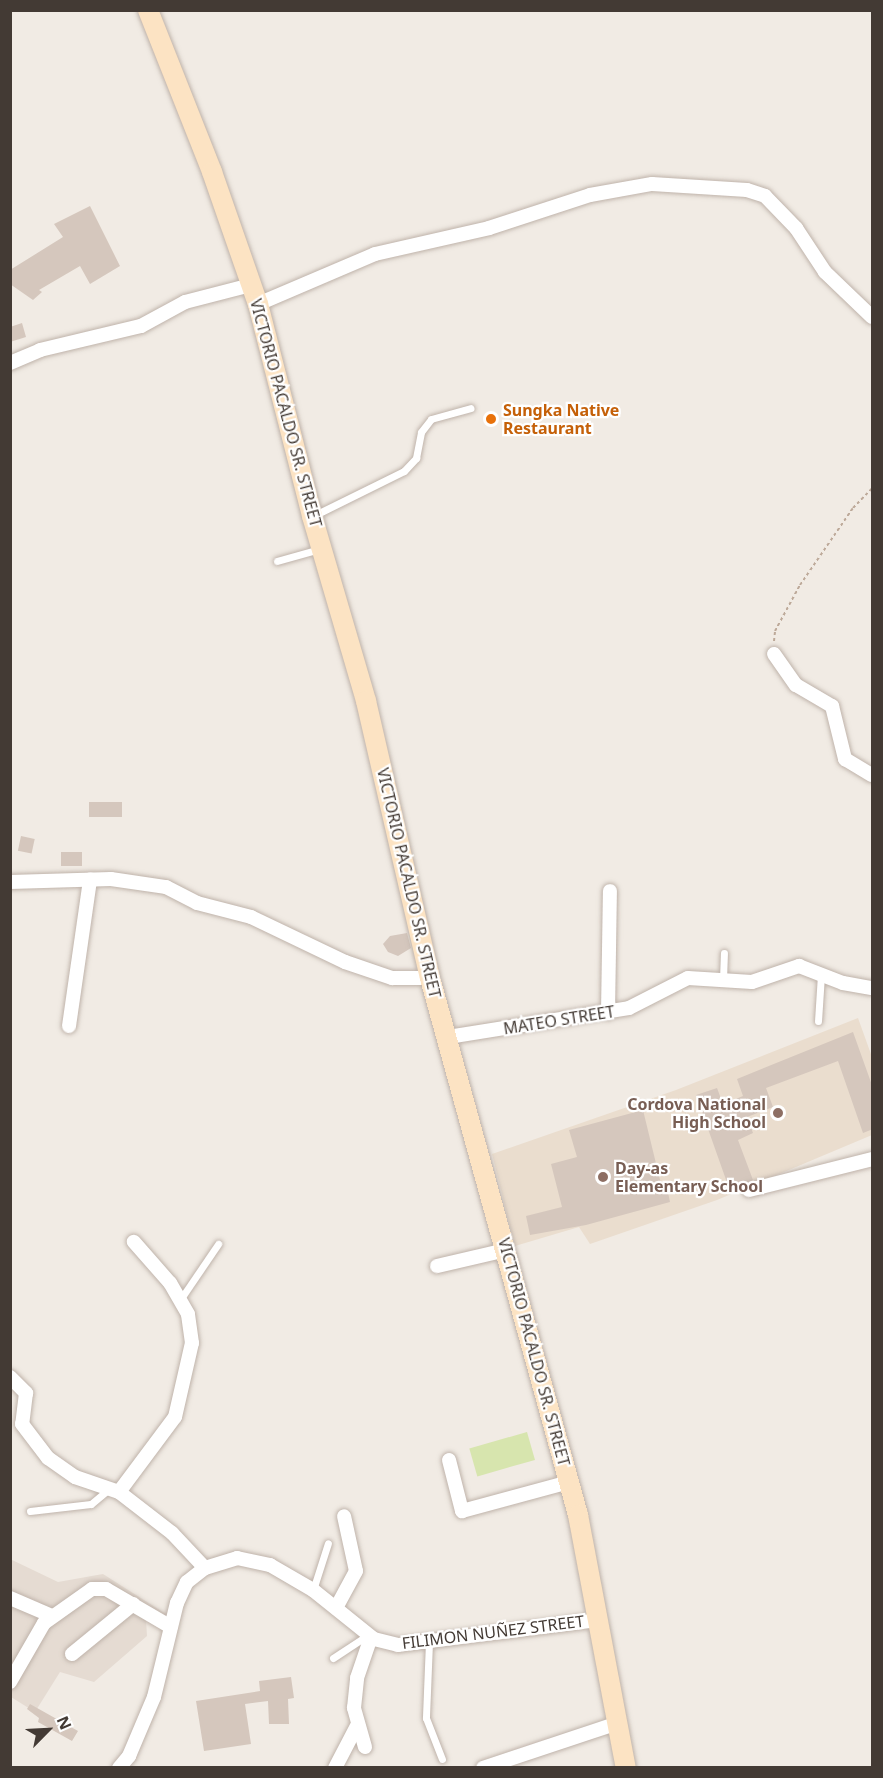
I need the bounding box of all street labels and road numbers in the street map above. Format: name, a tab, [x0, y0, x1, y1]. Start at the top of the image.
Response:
street label: VICTORIO PACALDO SR. STREET	[246, 297, 326, 529]
street label: VICTORIO PACALDO SR. STREET	[373, 766, 445, 1000]
street label: MATEO STREET	[502, 1002, 616, 1038]
street label: VICTORIO PACALDO SR. STREET	[494, 1236, 574, 1468]
street label: FILIMON NUÑEZ STREET	[401, 1611, 585, 1653]

